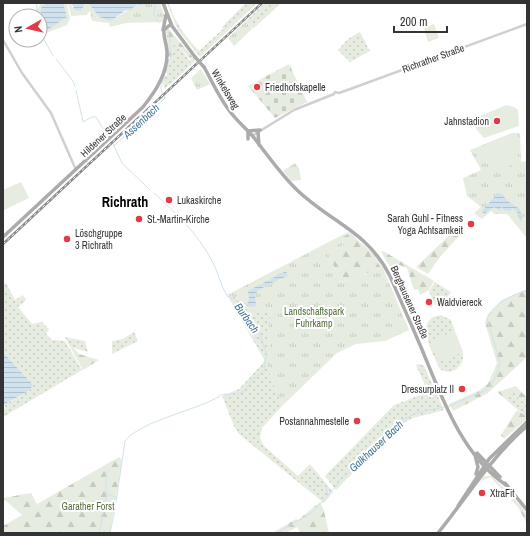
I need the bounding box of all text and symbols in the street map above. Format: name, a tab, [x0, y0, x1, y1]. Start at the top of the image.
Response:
north arrow	[8, 8, 48, 48]
scale bar	[394, 8, 447, 34]
text: 200 m	[400, 14, 427, 30]
text: N	[11, 25, 25, 34]
street label: Richrather Straße	[400, 41, 466, 76]
street label: Winkelsweg	[209, 67, 243, 112]
place label: Friedhofskapelle	[265, 81, 326, 94]
marker: Friedhofskapelle	[252, 82, 262, 92]
water label: Assenbach	[119, 101, 162, 142]
street label: Hildener Straße	[78, 111, 129, 160]
place label: Jahnstadion	[444, 115, 489, 128]
marker: Jahnstadion	[492, 116, 502, 126]
district label: Richrath	[102, 193, 148, 211]
place label: Lukaskirche	[177, 194, 222, 207]
marker: Lukaskirche	[164, 195, 174, 205]
place label: Sarah Guhl - Fitness Yoga Achtsamkeit	[387, 212, 464, 237]
place label: St.-Martin-Kirche	[147, 213, 210, 226]
marker: St.-Martin-Kirche	[134, 214, 144, 224]
marker: Sarah Guhl - Fitness Yoga Achtsamkeit	[466, 219, 476, 229]
place label: Löschgruppe 3 Richrath	[75, 227, 123, 252]
marker: Löschgruppe 3 Richrath	[62, 234, 72, 244]
street label: Berghausener Straße	[388, 264, 432, 341]
place label: Waldviereck	[437, 296, 483, 309]
marker: Waldviereck	[424, 297, 434, 307]
water label: Burbach	[232, 300, 262, 336]
park label: Landschaftspark Fuhrkamp	[284, 305, 345, 330]
place label: Dressurplatz II	[401, 383, 454, 396]
marker: Dressurplatz II	[457, 384, 467, 394]
place label: Postannahmestelle	[279, 415, 349, 428]
marker: Postannahmestelle	[352, 416, 362, 426]
water label: Galkhauser Bach	[346, 417, 406, 475]
place label: XtraFit	[490, 487, 515, 500]
marker: XtraFit	[477, 488, 487, 498]
park label: Garather Forst	[62, 500, 115, 513]

